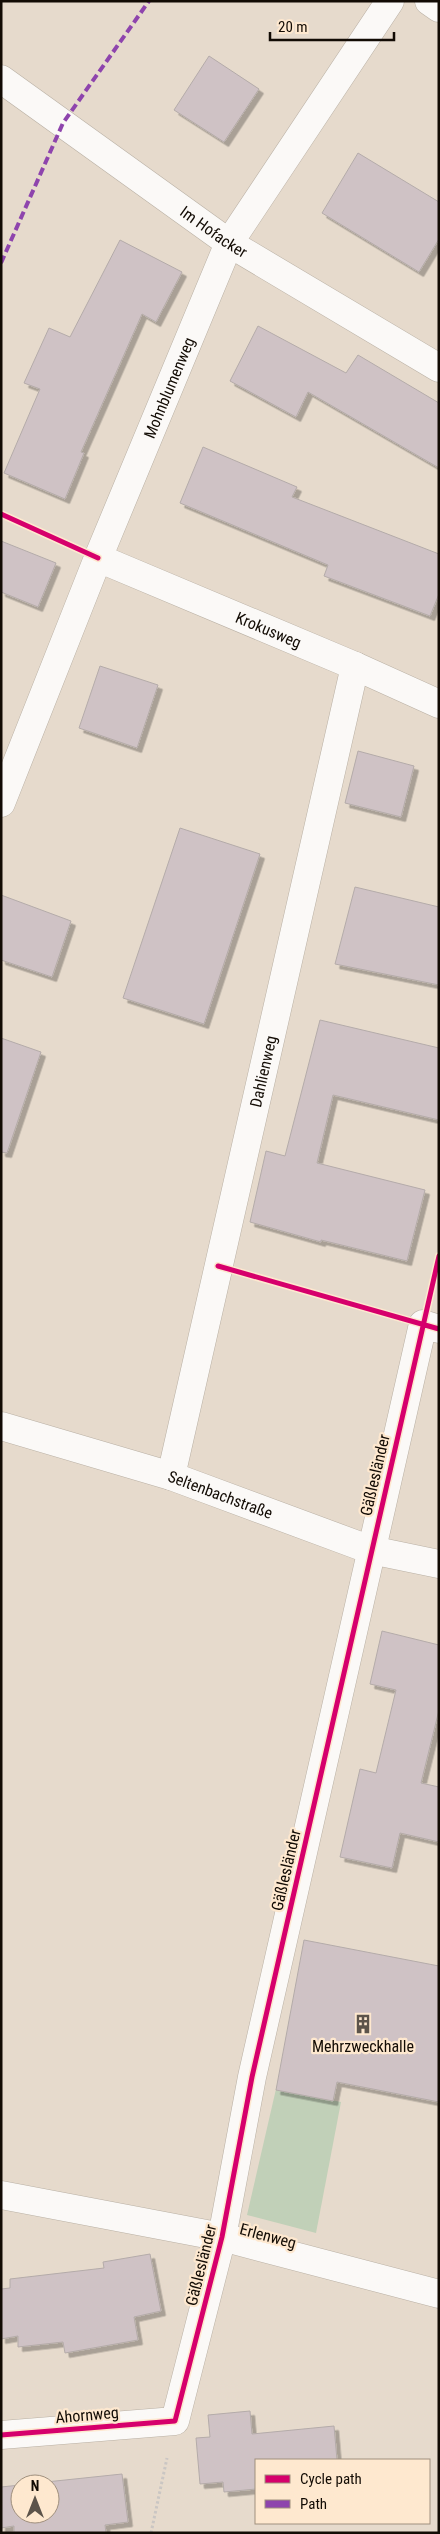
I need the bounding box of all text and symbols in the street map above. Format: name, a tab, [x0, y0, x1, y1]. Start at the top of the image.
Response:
scale bar	[270, 10, 394, 42]
text: 20 m	[278, 18, 308, 36]
street label: Im Hofacker	[177, 202, 251, 261]
street label: Mohnblumenweg	[139, 334, 198, 441]
street label: Krokusweg	[233, 607, 304, 652]
street label: Dahlienweg	[246, 1034, 280, 1109]
street label: Gäßlesländer	[356, 1432, 394, 1518]
street label: Seltenbachstraße	[166, 1466, 276, 1522]
street label: Gäßlesländer	[267, 1827, 305, 1913]
building icon: Mehrzweckhalle	[352, 2013, 374, 2035]
place label: Mehrzweckhalle	[312, 2037, 414, 2056]
street label: Erlenweg	[238, 2219, 298, 2253]
street label: Gäßlesländer	[182, 2222, 220, 2308]
street label: Ahornweg	[55, 2403, 119, 2427]
legend	[255, 2459, 430, 2524]
text: Cycle path	[300, 2470, 362, 2488]
north arrow	[10, 2474, 60, 2524]
text: N	[31, 2478, 39, 2494]
text: Path	[300, 2495, 327, 2513]

